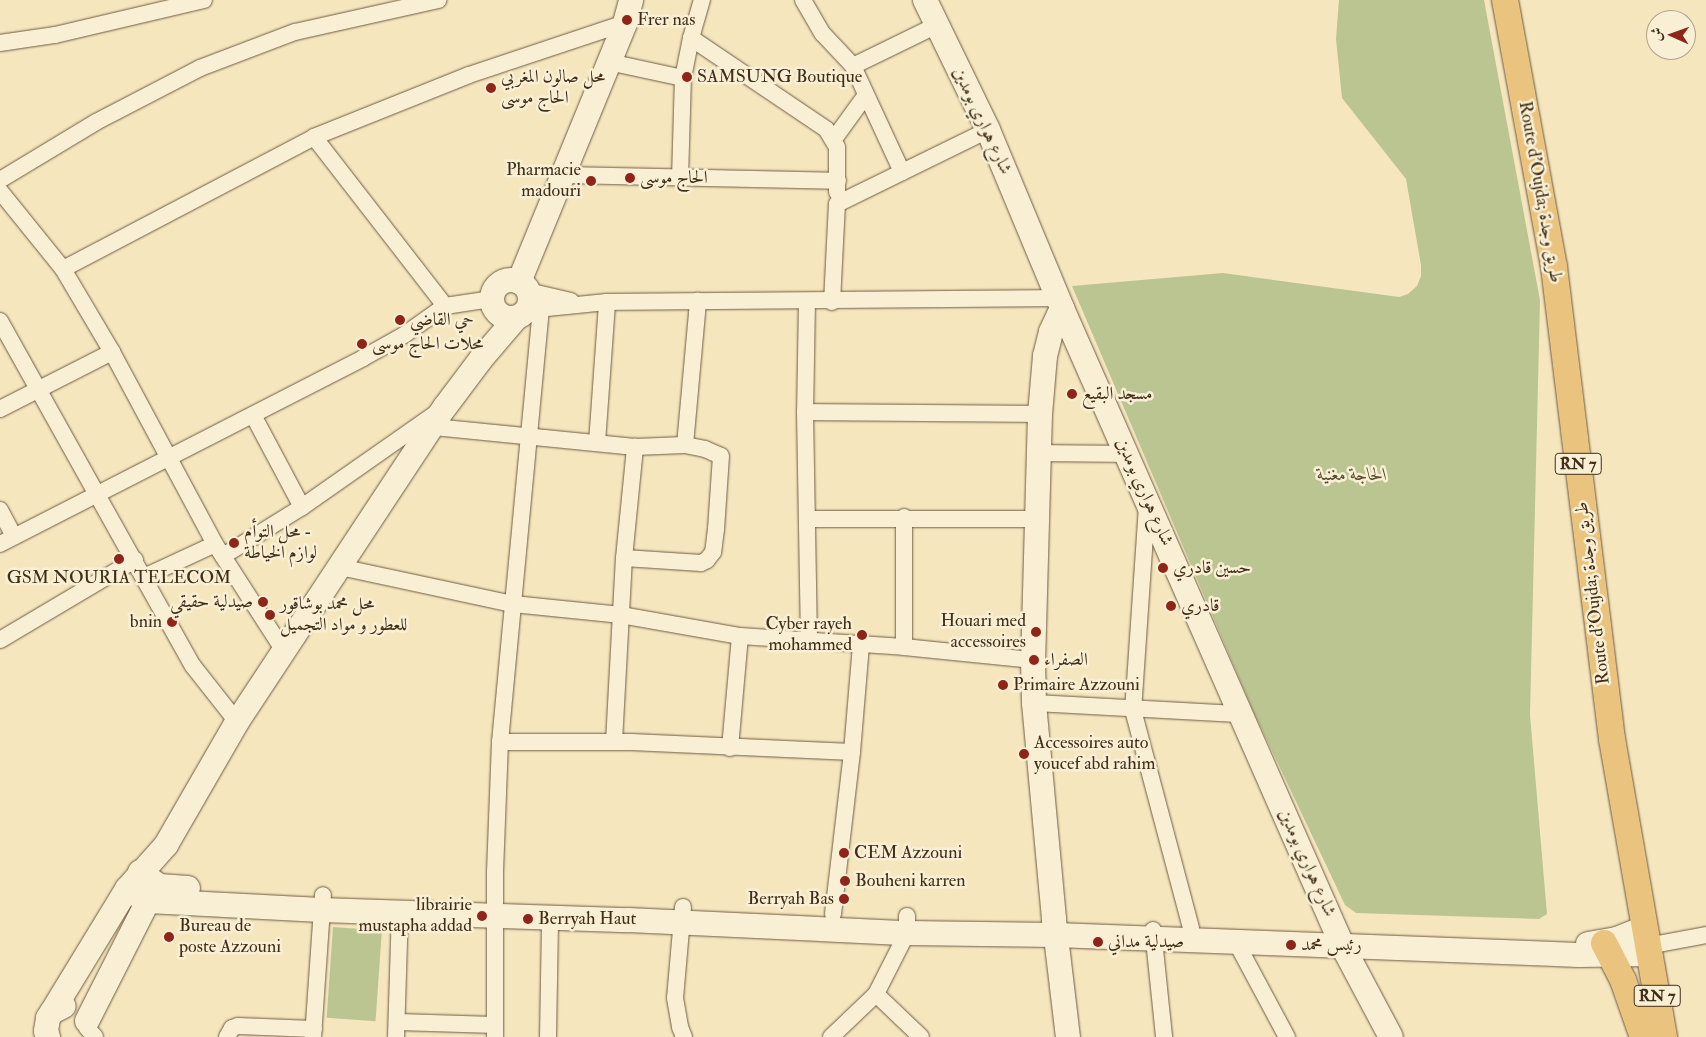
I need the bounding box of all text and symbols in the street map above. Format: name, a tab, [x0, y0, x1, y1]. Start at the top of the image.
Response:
place label: Frer nas	[637, 9, 695, 31]
north arrow	[1646, 10, 1696, 60]
marker: Frer nas	[621, 14, 633, 26]
text: ش	[1648, 27, 1665, 42]
street label: شارع هواري بومدين	[948, 64, 1016, 178]
place label: SAMSUNG Boutique	[697, 66, 862, 88]
place label: محل صالون المغربي الحاج موسى	[501, 67, 605, 110]
marker: SAMSUNG Boutique	[681, 71, 693, 83]
marker: محل صالون المغربي الحاج موسى	[485, 82, 497, 94]
street label: Route d'Oujda; طريق وجدة	[1513, 100, 1567, 284]
place label: Pharmacie madouri	[506, 160, 581, 202]
place label: الحاج موسى	[640, 167, 708, 189]
marker: الحاج موسى	[624, 172, 636, 184]
marker: Pharmacie madouri	[585, 175, 597, 187]
place label: حي القاضي	[410, 309, 474, 331]
marker: حي القاضي	[394, 314, 406, 326]
place label: محلات الحاج موسى	[372, 333, 483, 355]
marker: محلات الحاج موسى	[356, 338, 368, 350]
place label: مسجد البقيع	[1082, 383, 1153, 405]
marker: مسجد البقيع	[1066, 388, 1078, 400]
street label: شارع هواري بومدين	[1111, 435, 1177, 549]
road number: RN 7	[1554, 450, 1602, 478]
park label: الحاجة مغنية	[1317, 464, 1387, 486]
street label: Route d'Oujda; طريق وجدة	[1571, 500, 1615, 686]
place label: محل التوأم - لوازم الخياطة	[244, 522, 317, 564]
marker: محل التوأم - لوازم الخياطة	[228, 537, 240, 549]
marker: GSM NOURIA TELECOM	[113, 553, 125, 565]
place label: حسين قادري	[1173, 557, 1251, 579]
marker: حسين قادري	[1157, 562, 1169, 574]
place label: GSM NOURIA TELECOM	[7, 567, 231, 589]
place label: صيدلية حقيقي	[170, 591, 253, 613]
place label: محل محمد بوشاقور للعطور و مواد التجميل	[280, 594, 407, 636]
place label: قادري	[1181, 595, 1219, 617]
marker: صيدلية حقيقي	[257, 596, 269, 608]
marker: قادري	[1165, 600, 1177, 612]
marker: محل محمد بوشاقور للعطور و مواد التجميل	[264, 609, 276, 621]
place label: bnin	[130, 611, 162, 633]
place label: Houari med accessoires	[941, 611, 1026, 654]
place label: Cyber rayeh mohammed	[766, 614, 852, 656]
marker: bnin	[166, 616, 178, 628]
marker: Houari med accessoires	[1030, 626, 1042, 638]
marker: Cyber rayeh mohammed	[856, 629, 868, 641]
place label: الصفراء	[1044, 649, 1088, 671]
marker: الصفراء	[1028, 654, 1040, 666]
place label: Primaire Azzouni	[1013, 674, 1140, 696]
marker: Primaire Azzouni	[997, 679, 1009, 691]
place label: Accessoires auto youcef abd rahim	[1034, 733, 1155, 776]
marker: Accessoires auto youcef abd rahim	[1018, 748, 1030, 760]
street label: شارع هواري بومدين	[1274, 806, 1340, 920]
place label: CEM Azzouni	[854, 842, 962, 864]
marker: CEM Azzouni	[838, 847, 850, 859]
place label: Bouheni karren	[855, 870, 966, 892]
marker: Bouheni karren	[839, 875, 851, 887]
place label: Berryah Bas	[747, 888, 834, 910]
marker: Berryah Bas	[838, 893, 850, 905]
place label: librairie mustapha addad	[358, 895, 472, 938]
place label: Berryah Haut	[538, 908, 636, 930]
marker: librairie mustapha addad	[476, 910, 488, 922]
marker: Berryah Haut	[522, 913, 534, 925]
place label: Bureau de poste Azzouni	[179, 916, 281, 959]
marker: Bureau de poste Azzouni	[163, 931, 175, 943]
place label: صيدلية مداني	[1108, 931, 1184, 953]
place label: رئيس محمد	[1301, 934, 1362, 956]
marker: صيدلية مداني	[1092, 936, 1104, 948]
marker: رئيس محمد	[1285, 939, 1297, 951]
road number: RN 7	[1633, 982, 1681, 1009]

